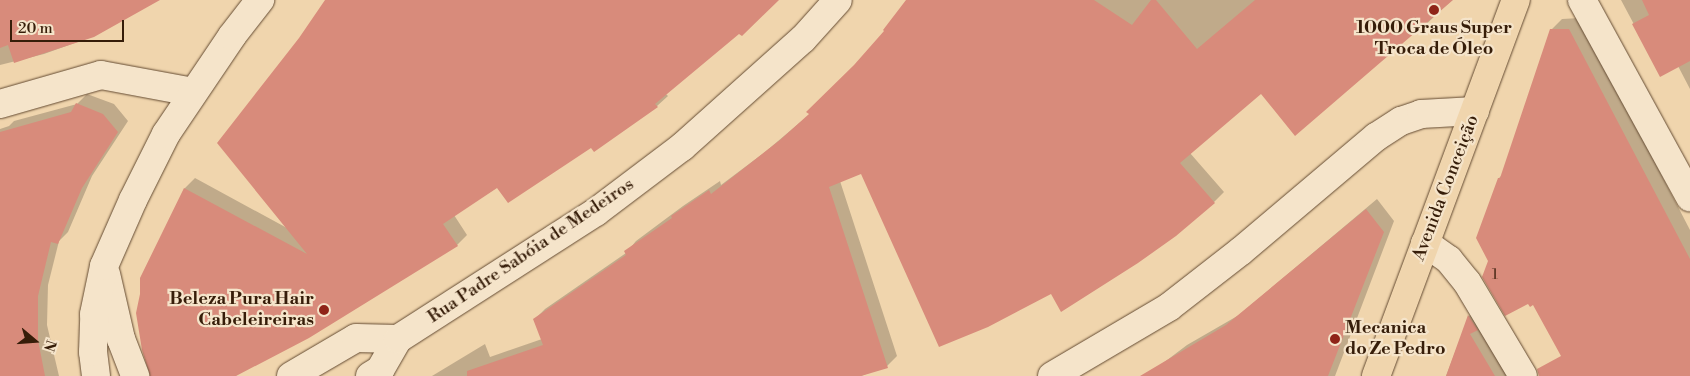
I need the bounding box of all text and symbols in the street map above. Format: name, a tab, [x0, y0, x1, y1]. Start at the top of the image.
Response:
marker: 1000 Graus Super Troca de Óleo	[1428, 4, 1440, 16]
scale bar	[12, 10, 126, 42]
place label: 1000 Graus Super Troca de Óleo	[1356, 18, 1512, 60]
text: 20 m	[18, 19, 53, 38]
street label: Avenida Conceição	[1408, 112, 1484, 264]
street label: Rua Padre Sabóia de Medeiros	[424, 174, 638, 328]
house number: 1	[1492, 266, 1498, 284]
place label: Beleza Pura Hair Cabeleireiras	[169, 289, 314, 332]
marker: Beleza Pura Hair Cabeleireiras	[318, 304, 330, 316]
north arrow	[10, 316, 60, 366]
place label: Mecanica do Ze Pedro	[1345, 318, 1446, 360]
marker: Mecanica do Ze Pedro	[1329, 333, 1341, 345]
text: N	[39, 338, 60, 354]

